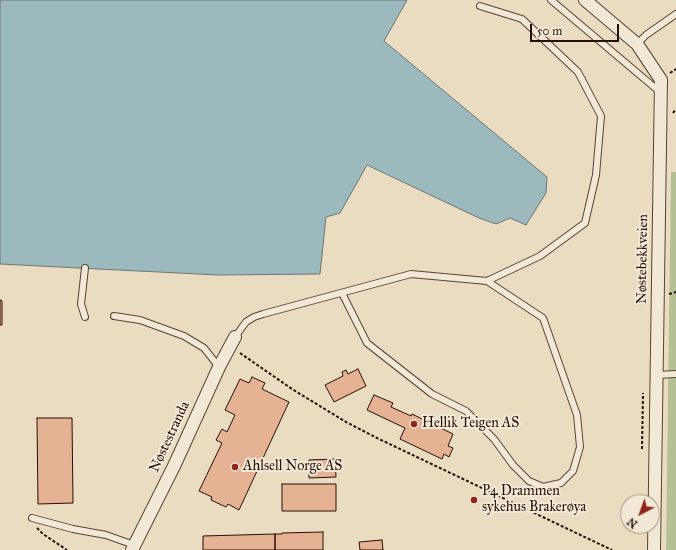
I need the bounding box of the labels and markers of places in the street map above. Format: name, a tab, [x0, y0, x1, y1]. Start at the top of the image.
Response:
place label: Hellik Teigen AS	[422, 416, 519, 432]
marker: Hellik Teigen AS	[409, 419, 419, 429]
place label: Ahlsell Norge AS	[243, 459, 342, 475]
marker: Ahlsell Norge AS	[230, 462, 240, 472]
place label: P4 Drammen sykehus Brakerøya	[482, 484, 586, 516]
marker: P4 Drammen sykehus Brakerøya	[469, 495, 479, 505]

